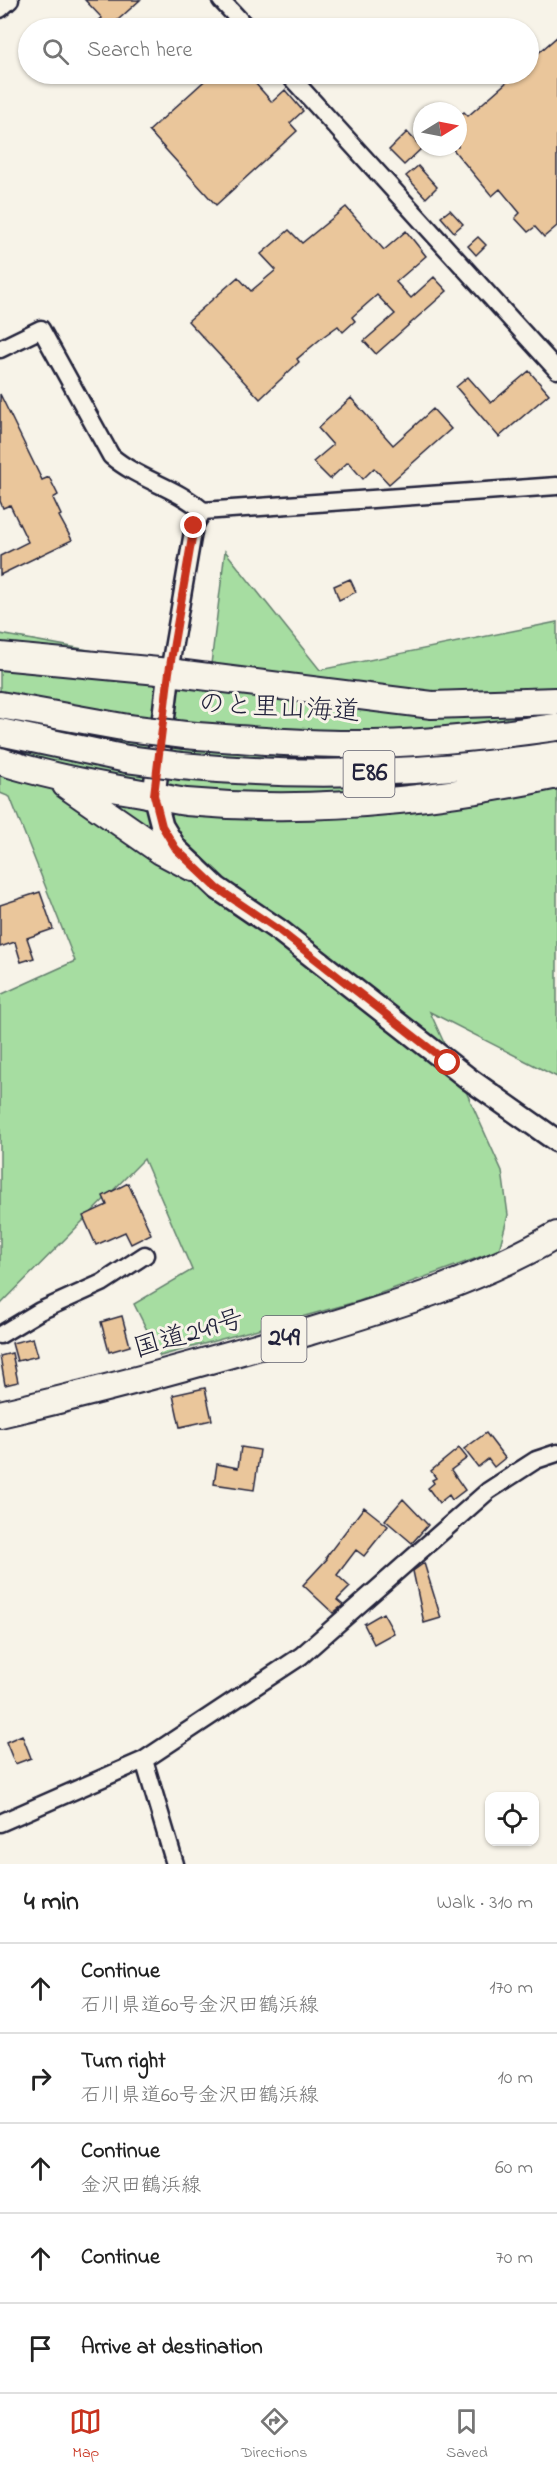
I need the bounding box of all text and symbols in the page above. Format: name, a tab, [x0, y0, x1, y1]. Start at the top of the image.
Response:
search box	[18, 18, 539, 84]
icon: search	[39, 35, 72, 68]
text: Search here	[87, 35, 192, 67]
north arrow	[413, 102, 467, 156]
route end	[180, 512, 206, 538]
street label: のと里山海道	[197, 685, 361, 733]
road number: E86	[344, 751, 394, 797]
route start	[434, 1049, 460, 1075]
street label: 国道249号	[129, 1301, 249, 1369]
road number: 249	[262, 1316, 306, 1362]
map controls	[485, 1792, 539, 1846]
button: locate	[485, 1792, 539, 1846]
text: 4 min	[24, 1884, 79, 1922]
text: Walk · 310 m	[437, 1889, 533, 1918]
text: Continue	[81, 1956, 160, 1988]
icon: ahead	[24, 1972, 57, 2005]
text: 170 m	[489, 1974, 533, 2003]
text: 石川県道60号金沢田鶴浜線	[81, 1992, 318, 2021]
text: Turn right	[81, 2046, 166, 2078]
icon: right	[24, 2062, 57, 2095]
text: 10 m	[497, 2064, 533, 2093]
text: 石川県道60号金沢田鶴浜線	[81, 2082, 318, 2111]
text: Continue	[81, 2136, 160, 2168]
icon: ahead	[24, 2152, 57, 2185]
text: 60 m	[495, 2154, 533, 2183]
text: 金沢田鶴浜線	[81, 2172, 201, 2201]
icon: ahead	[24, 2242, 57, 2275]
text: Continue	[81, 2242, 160, 2274]
text: 70 m	[496, 2244, 533, 2273]
icon: arrive	[24, 2332, 57, 2365]
text: Arrive at destination	[81, 2332, 263, 2364]
tab: Map	[69, 2405, 102, 2465]
tab: Directions	[241, 2405, 307, 2465]
tab: Saved	[446, 2405, 488, 2465]

